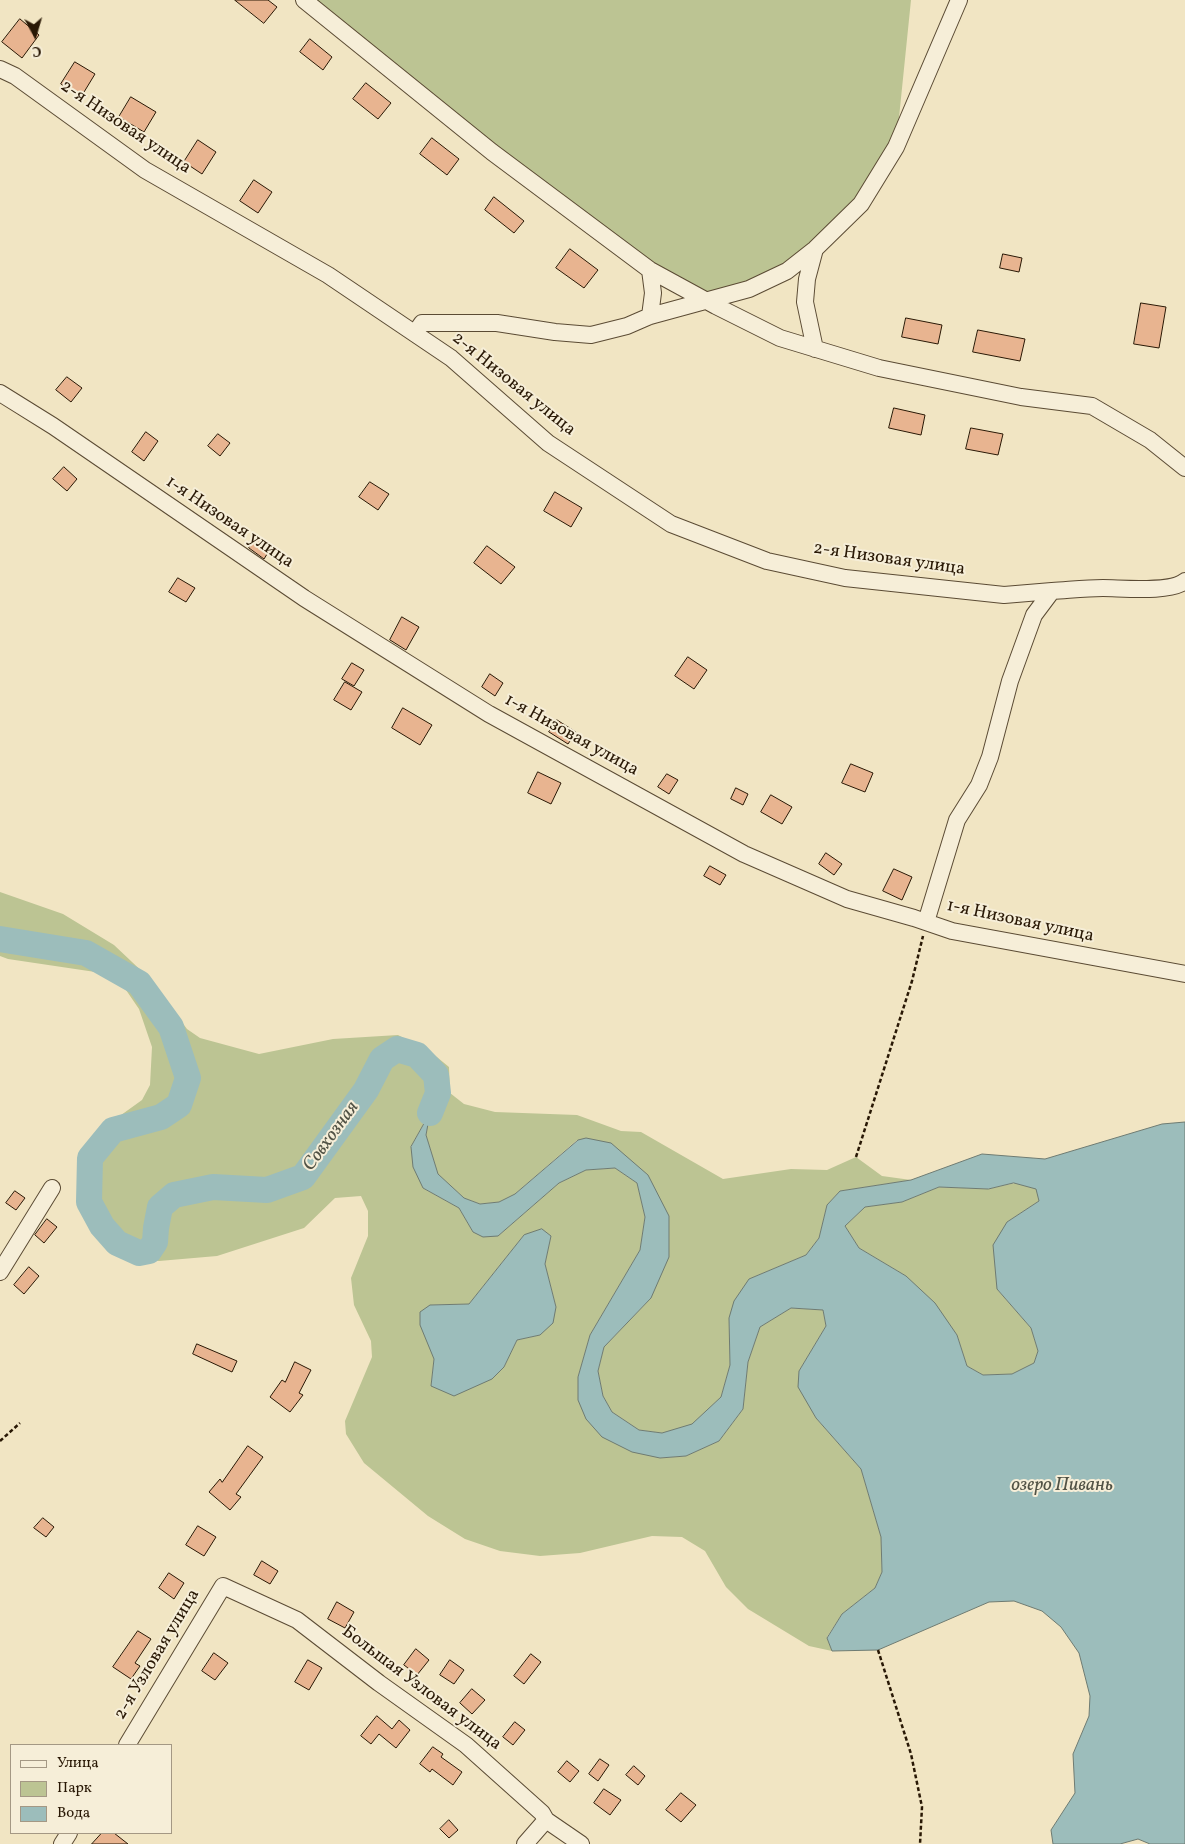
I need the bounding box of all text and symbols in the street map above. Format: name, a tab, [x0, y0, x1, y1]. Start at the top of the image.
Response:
north arrow	[10, 10, 60, 60]
text: С	[31, 40, 42, 60]
street label: 2-я Низовая улица	[55, 76, 195, 180]
street label: 2-я Низовая улица	[447, 328, 579, 442]
street label: 1-я Низовая улица	[161, 472, 297, 574]
street label: 2-я Низовая улица	[812, 539, 966, 581]
street label: 1-я Низовая улица	[500, 690, 642, 782]
street label: 1-я Низовая улица	[944, 896, 1096, 948]
water label: Совхозная	[299, 1098, 365, 1176]
water label: озеро Пивань	[1011, 1476, 1113, 1498]
street label: 2-я Узловая улица	[110, 1586, 206, 1724]
street label: Большая Узловая улица	[337, 1622, 505, 1756]
legend	[10, 1744, 172, 1834]
text: Улица	[57, 1753, 99, 1774]
text: Парк	[57, 1778, 92, 1799]
text: Вода	[57, 1803, 90, 1824]

